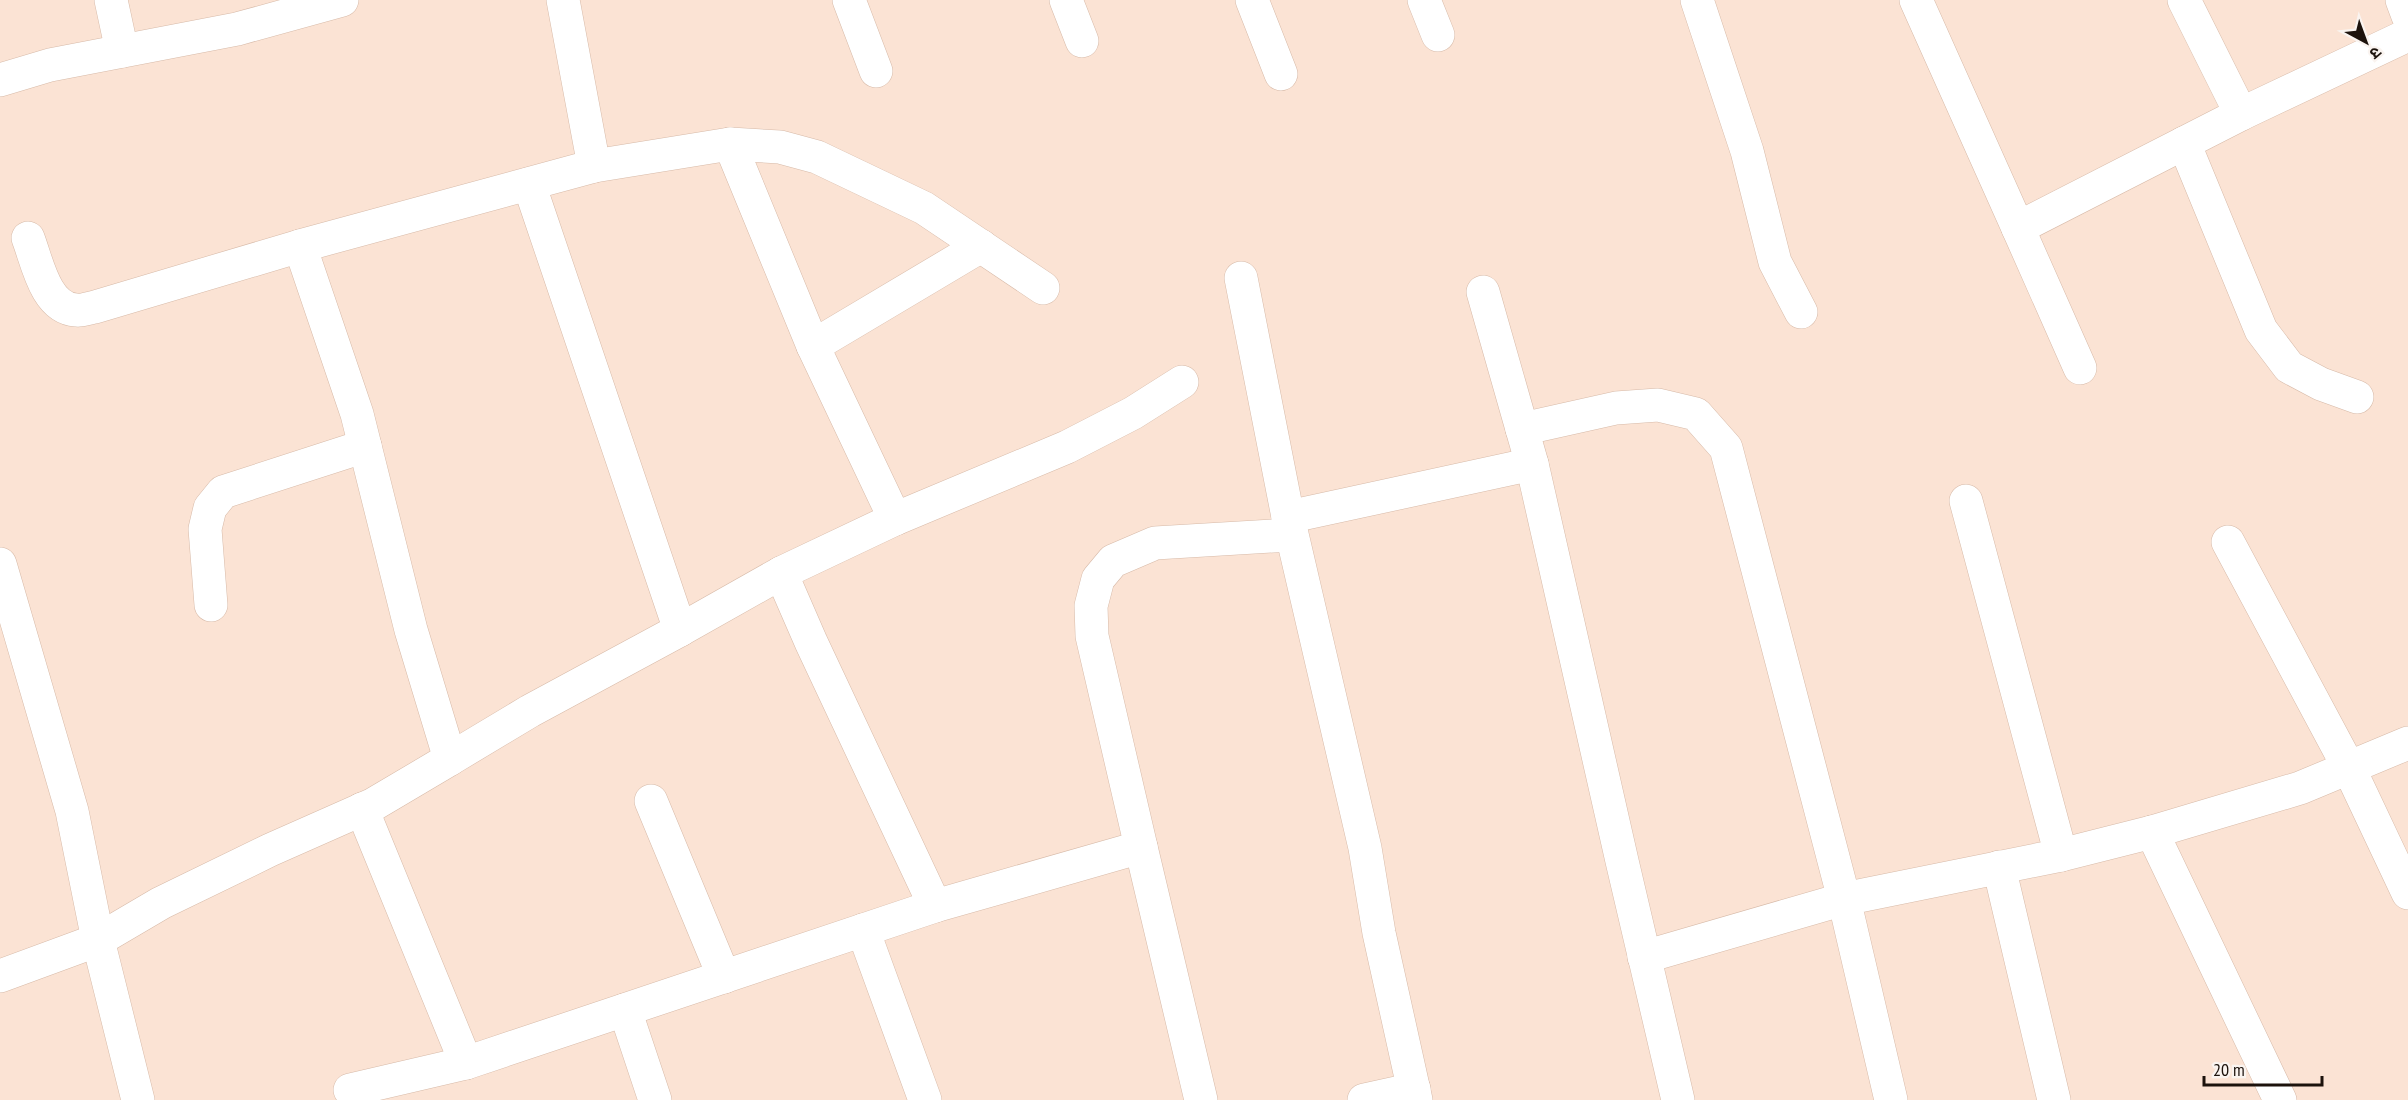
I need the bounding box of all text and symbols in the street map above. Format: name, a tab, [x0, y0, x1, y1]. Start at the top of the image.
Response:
north arrow	[2336, 12, 2396, 72]
text: उ	[2365, 43, 2386, 64]
scale bar	[2204, 1049, 2322, 1087]
text: 20 m	[2213, 1058, 2245, 1081]

